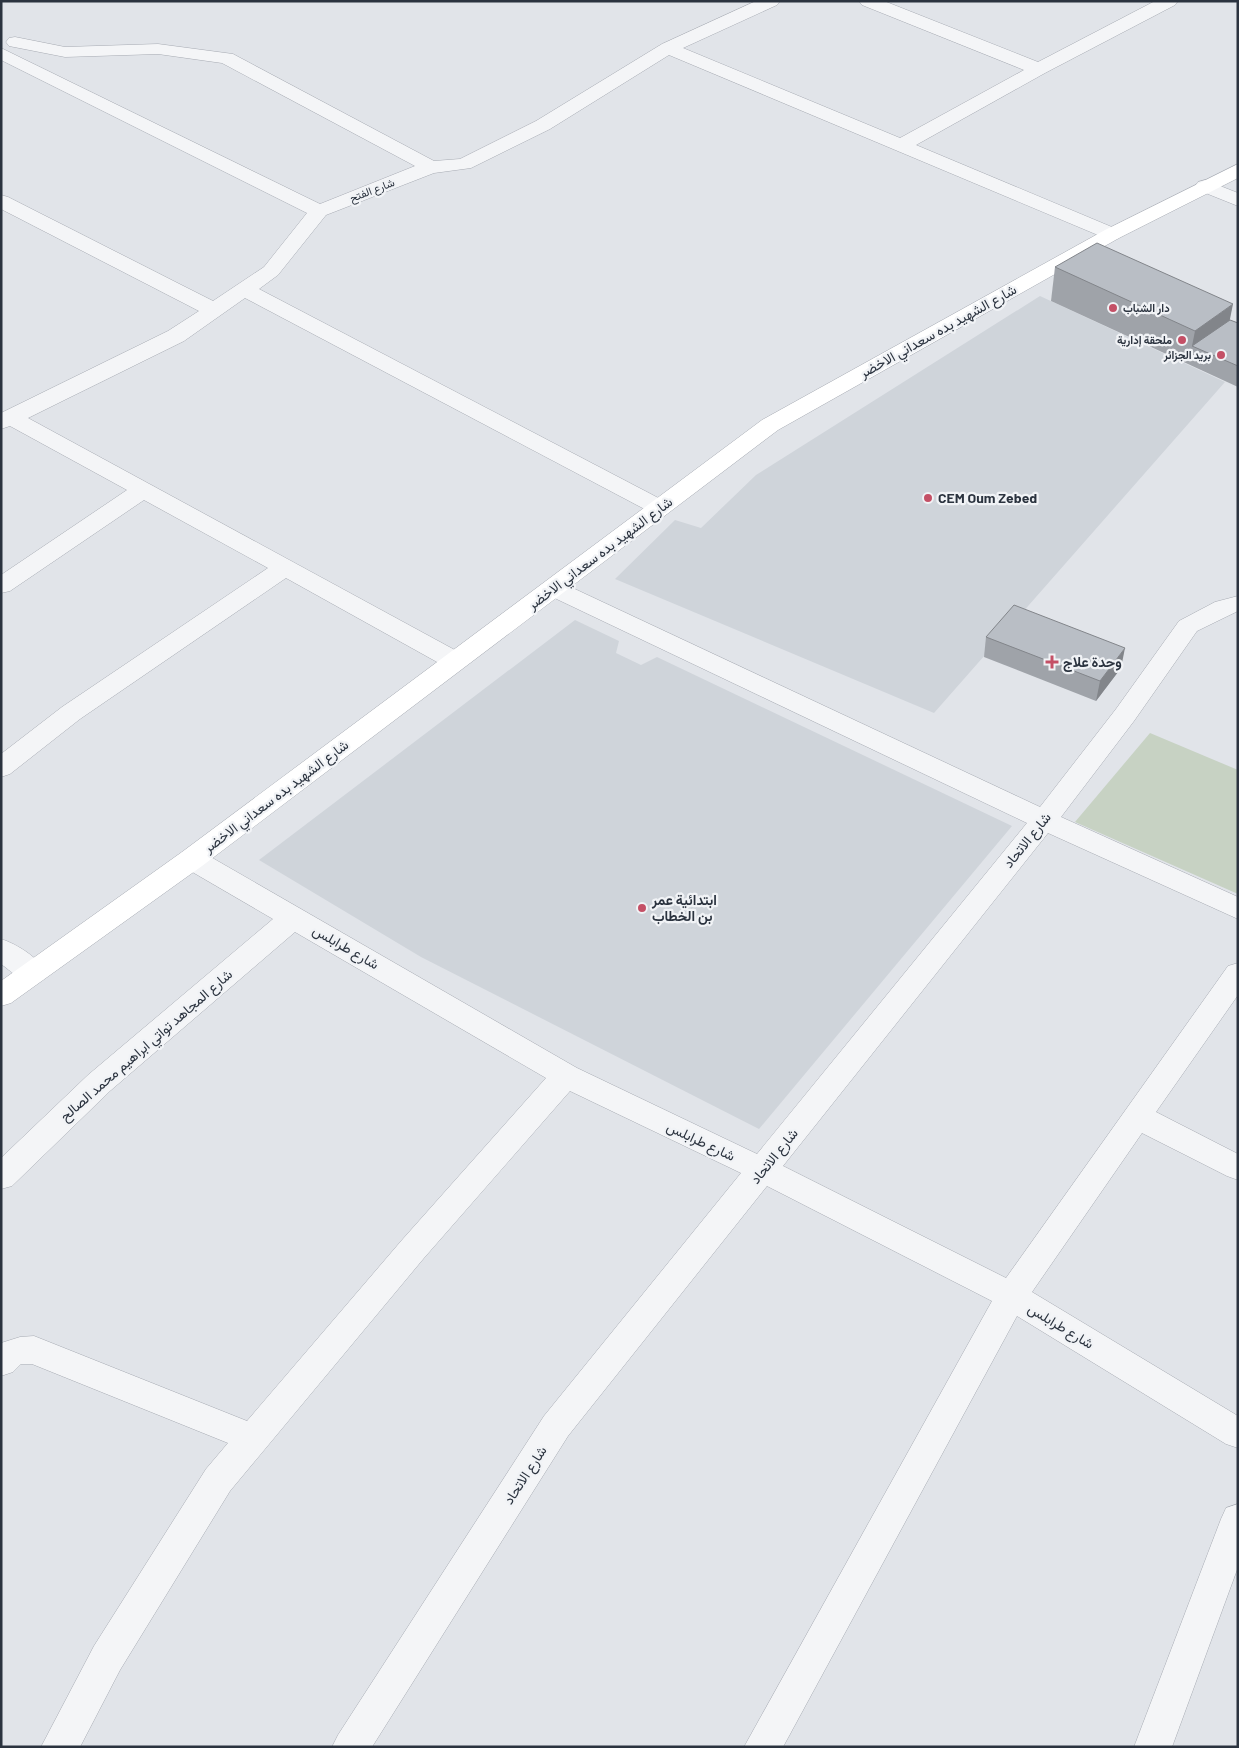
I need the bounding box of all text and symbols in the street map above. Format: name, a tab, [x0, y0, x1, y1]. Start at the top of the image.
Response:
street label: شارع الفتح	[348, 175, 397, 206]
street label: شارع الشهيد بده سعداني الاخضر	[855, 280, 1021, 385]
place label: دار الشباب	[1123, 301, 1170, 315]
marker: دار الشباب	[1107, 302, 1119, 314]
place label: ملحقة إدارية	[1117, 333, 1172, 347]
marker: ملحقة إدارية	[1176, 334, 1188, 346]
place label: بريد الجزائر	[1163, 348, 1211, 362]
marker: بريد الجزائر	[1215, 349, 1227, 361]
place label: CEM Oum Zebed	[938, 489, 1037, 506]
marker: CEM Oum Zebed	[922, 492, 934, 504]
street label: شارع الشهيد بده سعداني الاخضر	[523, 493, 678, 616]
place label: وحدة علاج	[1063, 653, 1122, 672]
marker: وحدة علاج	[1045, 655, 1059, 669]
street label: شارع الشهيد بده سعداني الاخضر	[199, 736, 354, 859]
street label: شارع الاتحاد	[999, 809, 1056, 873]
place label: ابتدائية عمر بن الخطاب	[651, 891, 717, 925]
marker: ابتدائية عمر بن الخطاب	[636, 902, 648, 914]
street label: شارع طرابلس	[309, 921, 382, 975]
street label: شارع المجاهد تواتي ابراهيم محمد الصالح	[56, 965, 238, 1127]
street label: شارع طرابلس	[663, 1117, 738, 1167]
street label: شارع الاتحاد	[746, 1125, 803, 1189]
street label: شارع طرابلس	[1024, 1299, 1097, 1354]
street label: شارع الاتحاد	[499, 1442, 552, 1509]

